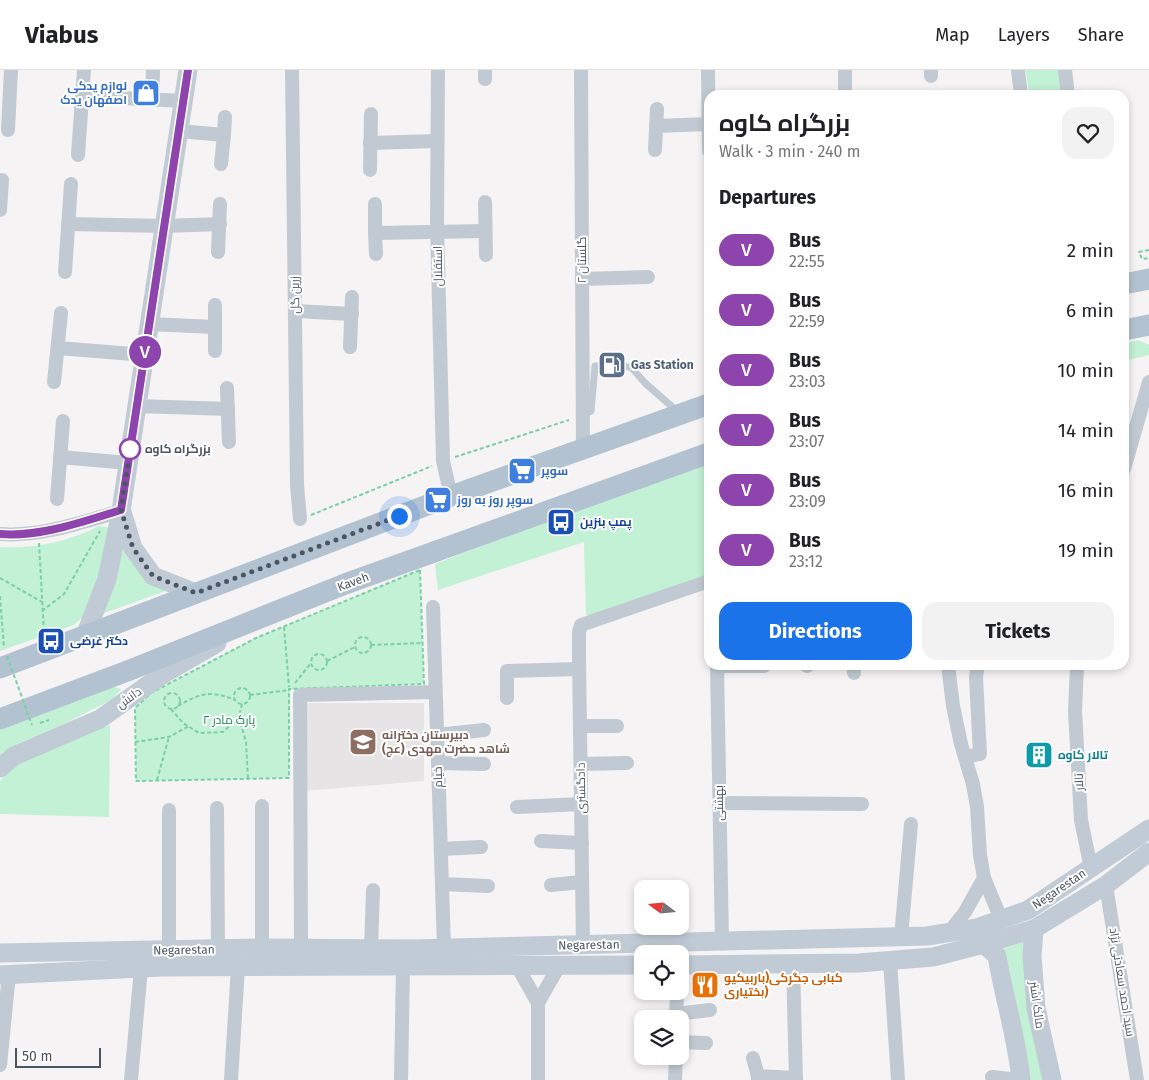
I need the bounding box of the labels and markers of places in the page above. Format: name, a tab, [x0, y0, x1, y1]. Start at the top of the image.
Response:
shop icon: لوازم یدکی اصفهان یدک	[131, 78, 161, 108]
place label: لوازم یدکی اصفهان یدک	[60, 79, 127, 108]
fuel station icon: Gas Station	[597, 350, 627, 380]
place label: Gas Station	[631, 358, 694, 372]
marker: بزرگراه کاوه	[119, 438, 141, 460]
place label: بزرگراه کاوه	[145, 442, 211, 457]
supermarket icon: سوپر	[507, 456, 537, 486]
place label: سوپر	[540, 464, 568, 480]
supermarket icon: سوپر روز به روز	[423, 485, 453, 515]
place label: سوپر روز به روز	[456, 493, 533, 509]
bus stop icon: پمپ بنزین	[546, 507, 576, 537]
place label: پمپ بنزین	[580, 515, 632, 531]
bus stop icon: دکتر غرضی	[36, 626, 66, 656]
place label: دکتر غرضی	[70, 634, 128, 649]
school or university icon: دبیرستان دخترانه شاهد حضرت مهدی (عج)	[348, 727, 378, 757]
place label: دبیرستان دخترانه شاهد حضرت مهدی (عج)	[382, 728, 510, 758]
building icon: تالار کاوه	[1024, 740, 1054, 770]
place label: تالار کاوه	[1058, 748, 1109, 763]
restaurant icon: کبابی جگرکی(باربیکیو بختیاری)	[690, 970, 720, 1000]
place label: کبابی جگرکی(باربیکیو بختیاری)	[724, 971, 843, 1000]

